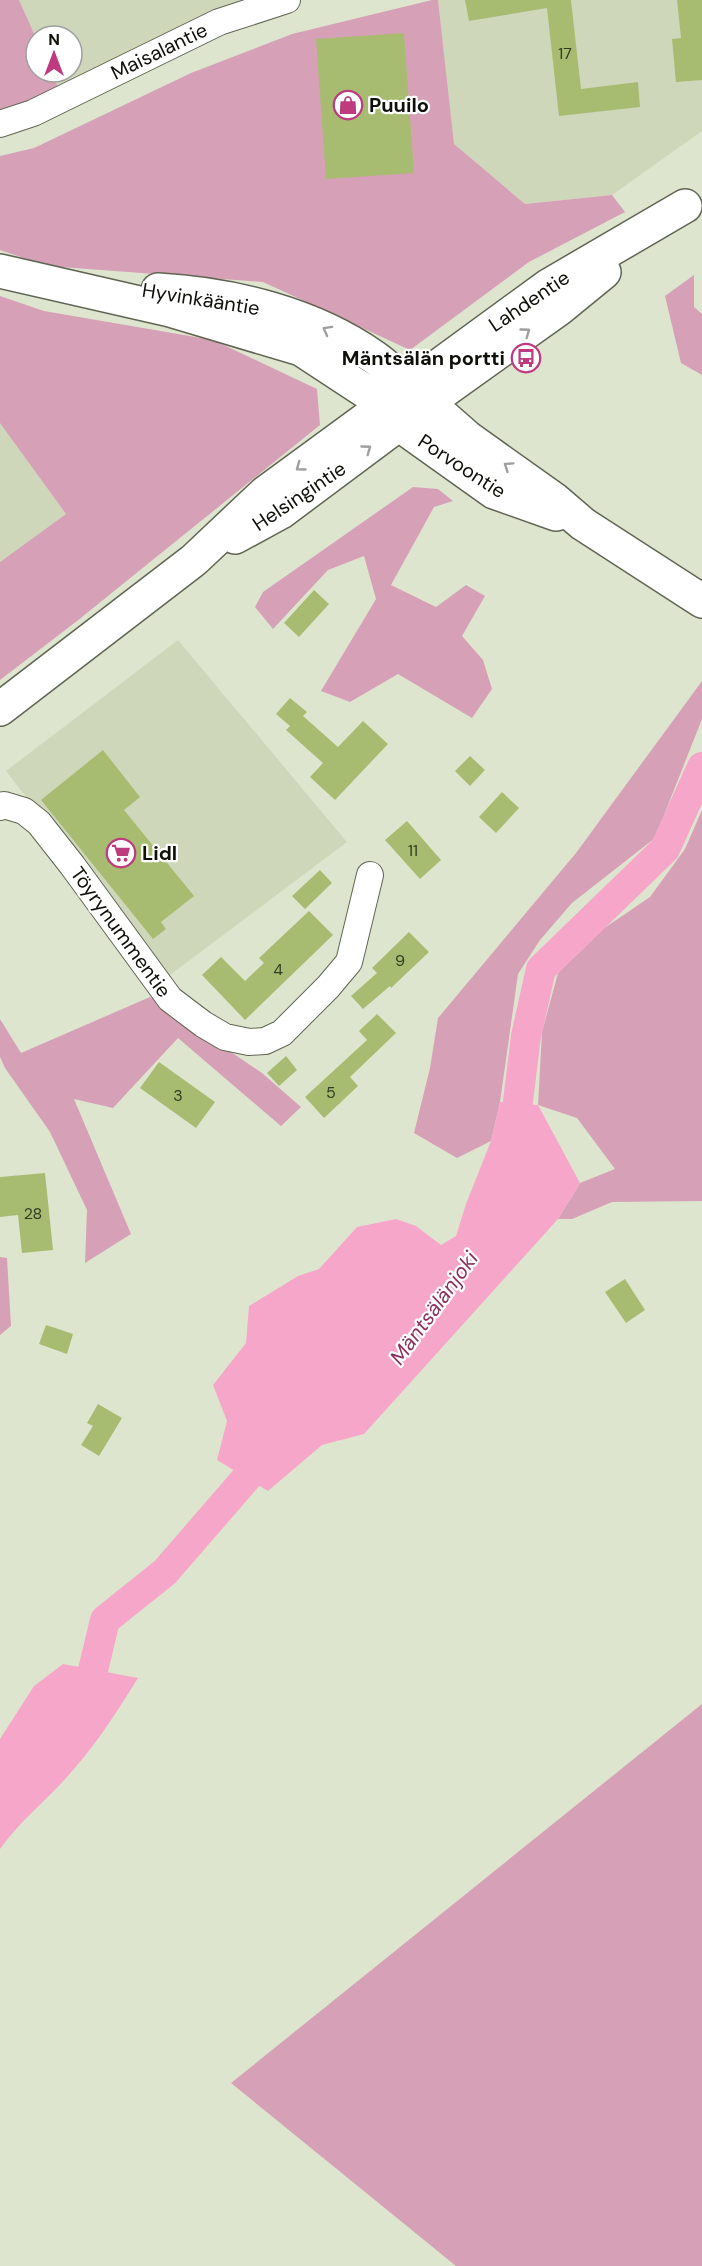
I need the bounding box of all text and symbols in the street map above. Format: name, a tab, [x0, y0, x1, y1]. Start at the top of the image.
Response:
street label: Maisalantie	[106, 16, 212, 86]
north arrow	[24, 24, 84, 84]
text: N	[48, 29, 60, 50]
house number: 17	[558, 43, 572, 64]
shop icon: Puuilo	[332, 89, 364, 121]
place label: Puuilo	[369, 92, 429, 118]
street label: Lahdentie	[483, 264, 575, 338]
street label: Hyvinkääntie	[140, 277, 262, 321]
one-way arrow	[323, 326, 333, 338]
one-way arrow	[519, 329, 530, 340]
bus stop icon: Mäntsälän portti	[510, 342, 542, 374]
place label: Mäntsälän portti	[342, 345, 505, 371]
street label: Porvoontie	[413, 428, 511, 504]
one-way arrow	[360, 445, 371, 456]
street label: Helsingintie	[247, 455, 351, 537]
one-way arrow	[296, 460, 307, 471]
one-way arrow	[503, 462, 514, 473]
supermarket icon: Lidl	[105, 837, 137, 869]
place label: Lidl	[142, 840, 177, 866]
house number: 11	[408, 840, 418, 861]
street label: Töyrynummentie	[65, 861, 177, 1003]
house number: 9	[395, 950, 405, 971]
house number: 4	[273, 959, 283, 980]
house number: 5	[326, 1082, 336, 1103]
house number: 3	[173, 1085, 183, 1106]
house number: 28	[24, 1203, 42, 1224]
water label: Mäntsälänjoki	[383, 1245, 485, 1370]

